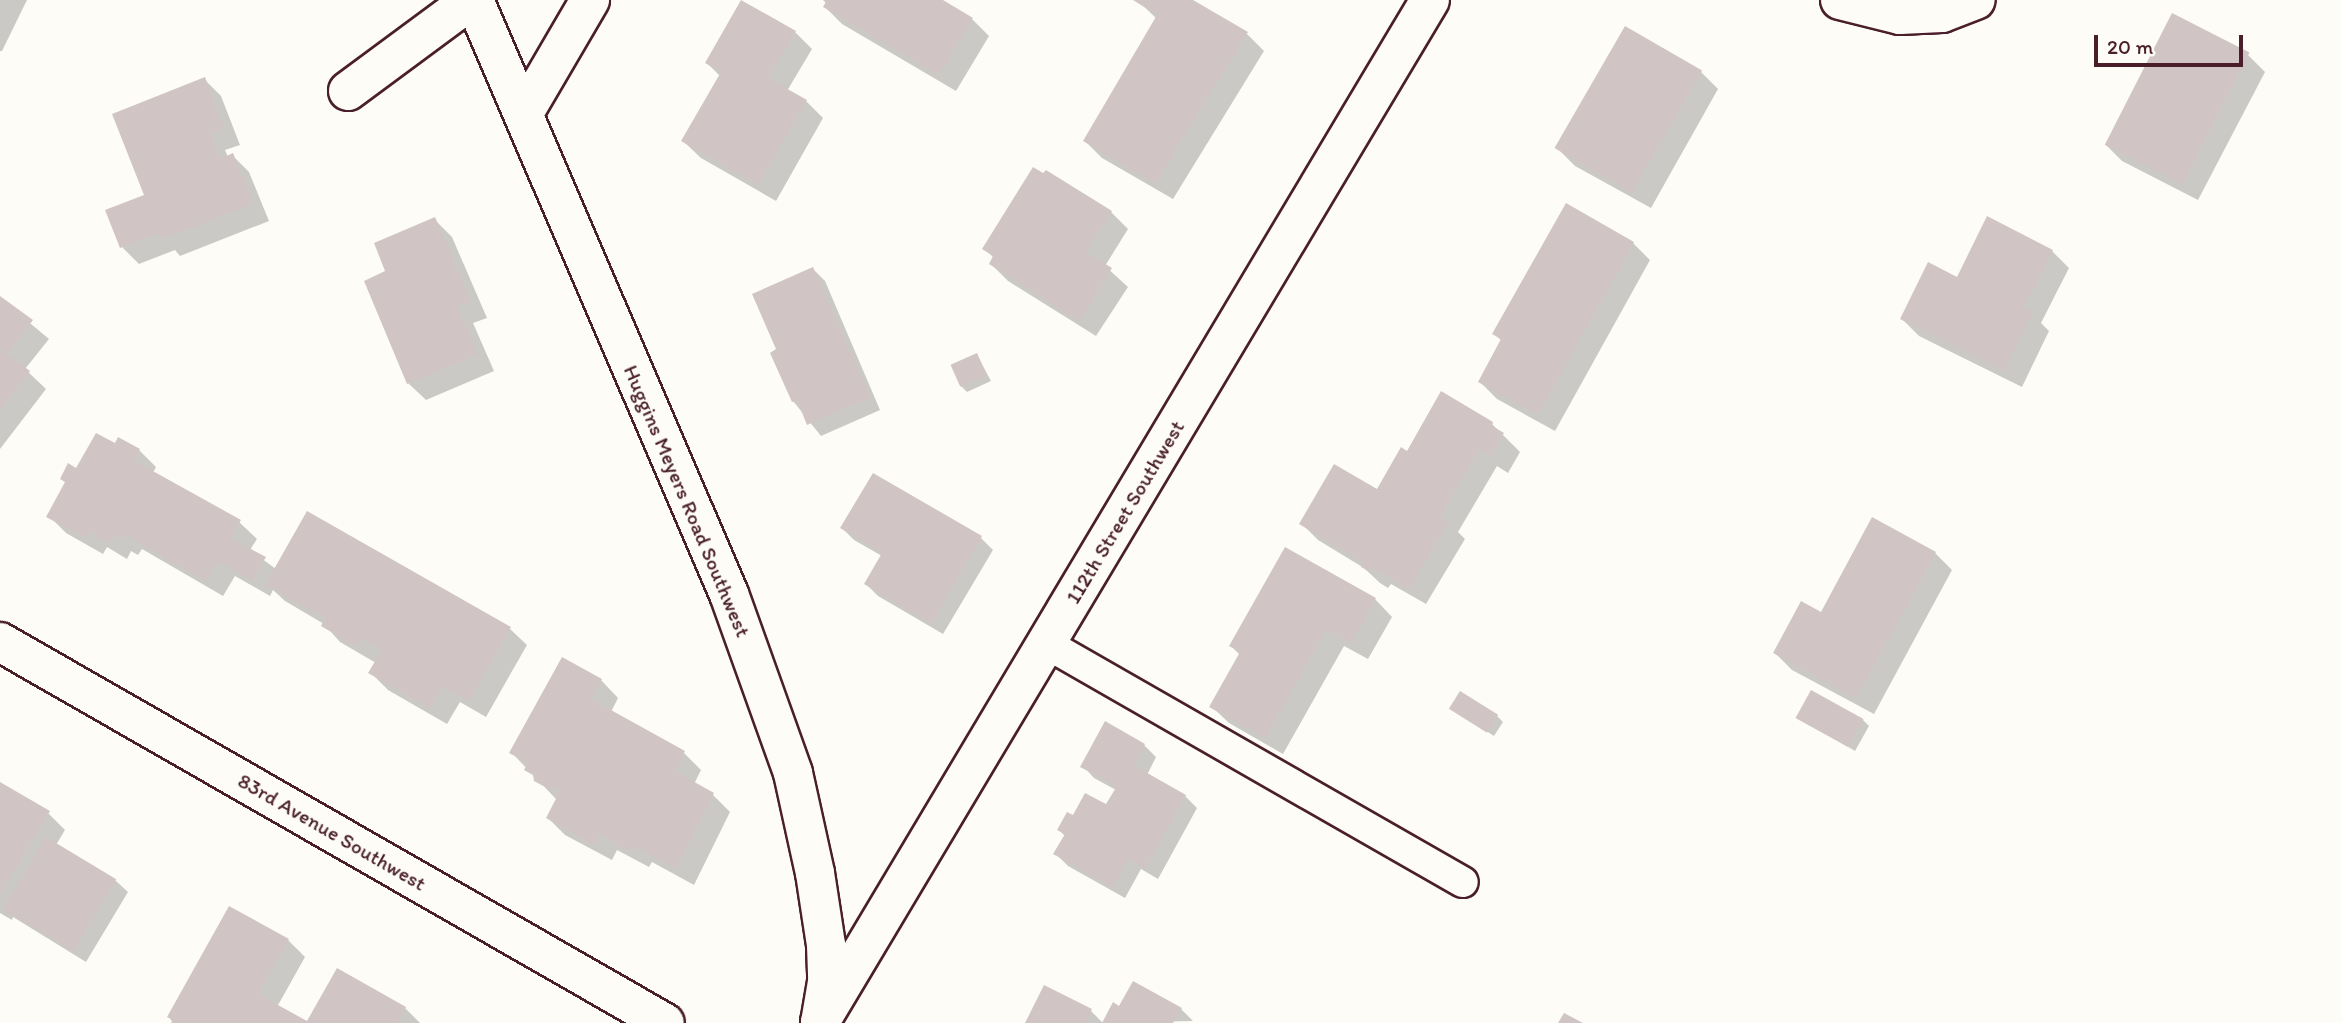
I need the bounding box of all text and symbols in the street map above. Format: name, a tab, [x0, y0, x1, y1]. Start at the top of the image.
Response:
scale bar	[2097, 21, 2246, 65]
text: 20 m	[2107, 34, 2153, 59]
street label: Huggins Meyers Road Southwest	[618, 362, 756, 640]
street label: 112th Street Southwest	[1061, 416, 1189, 608]
street label: 83rd Avenue Southwest	[234, 768, 430, 896]

